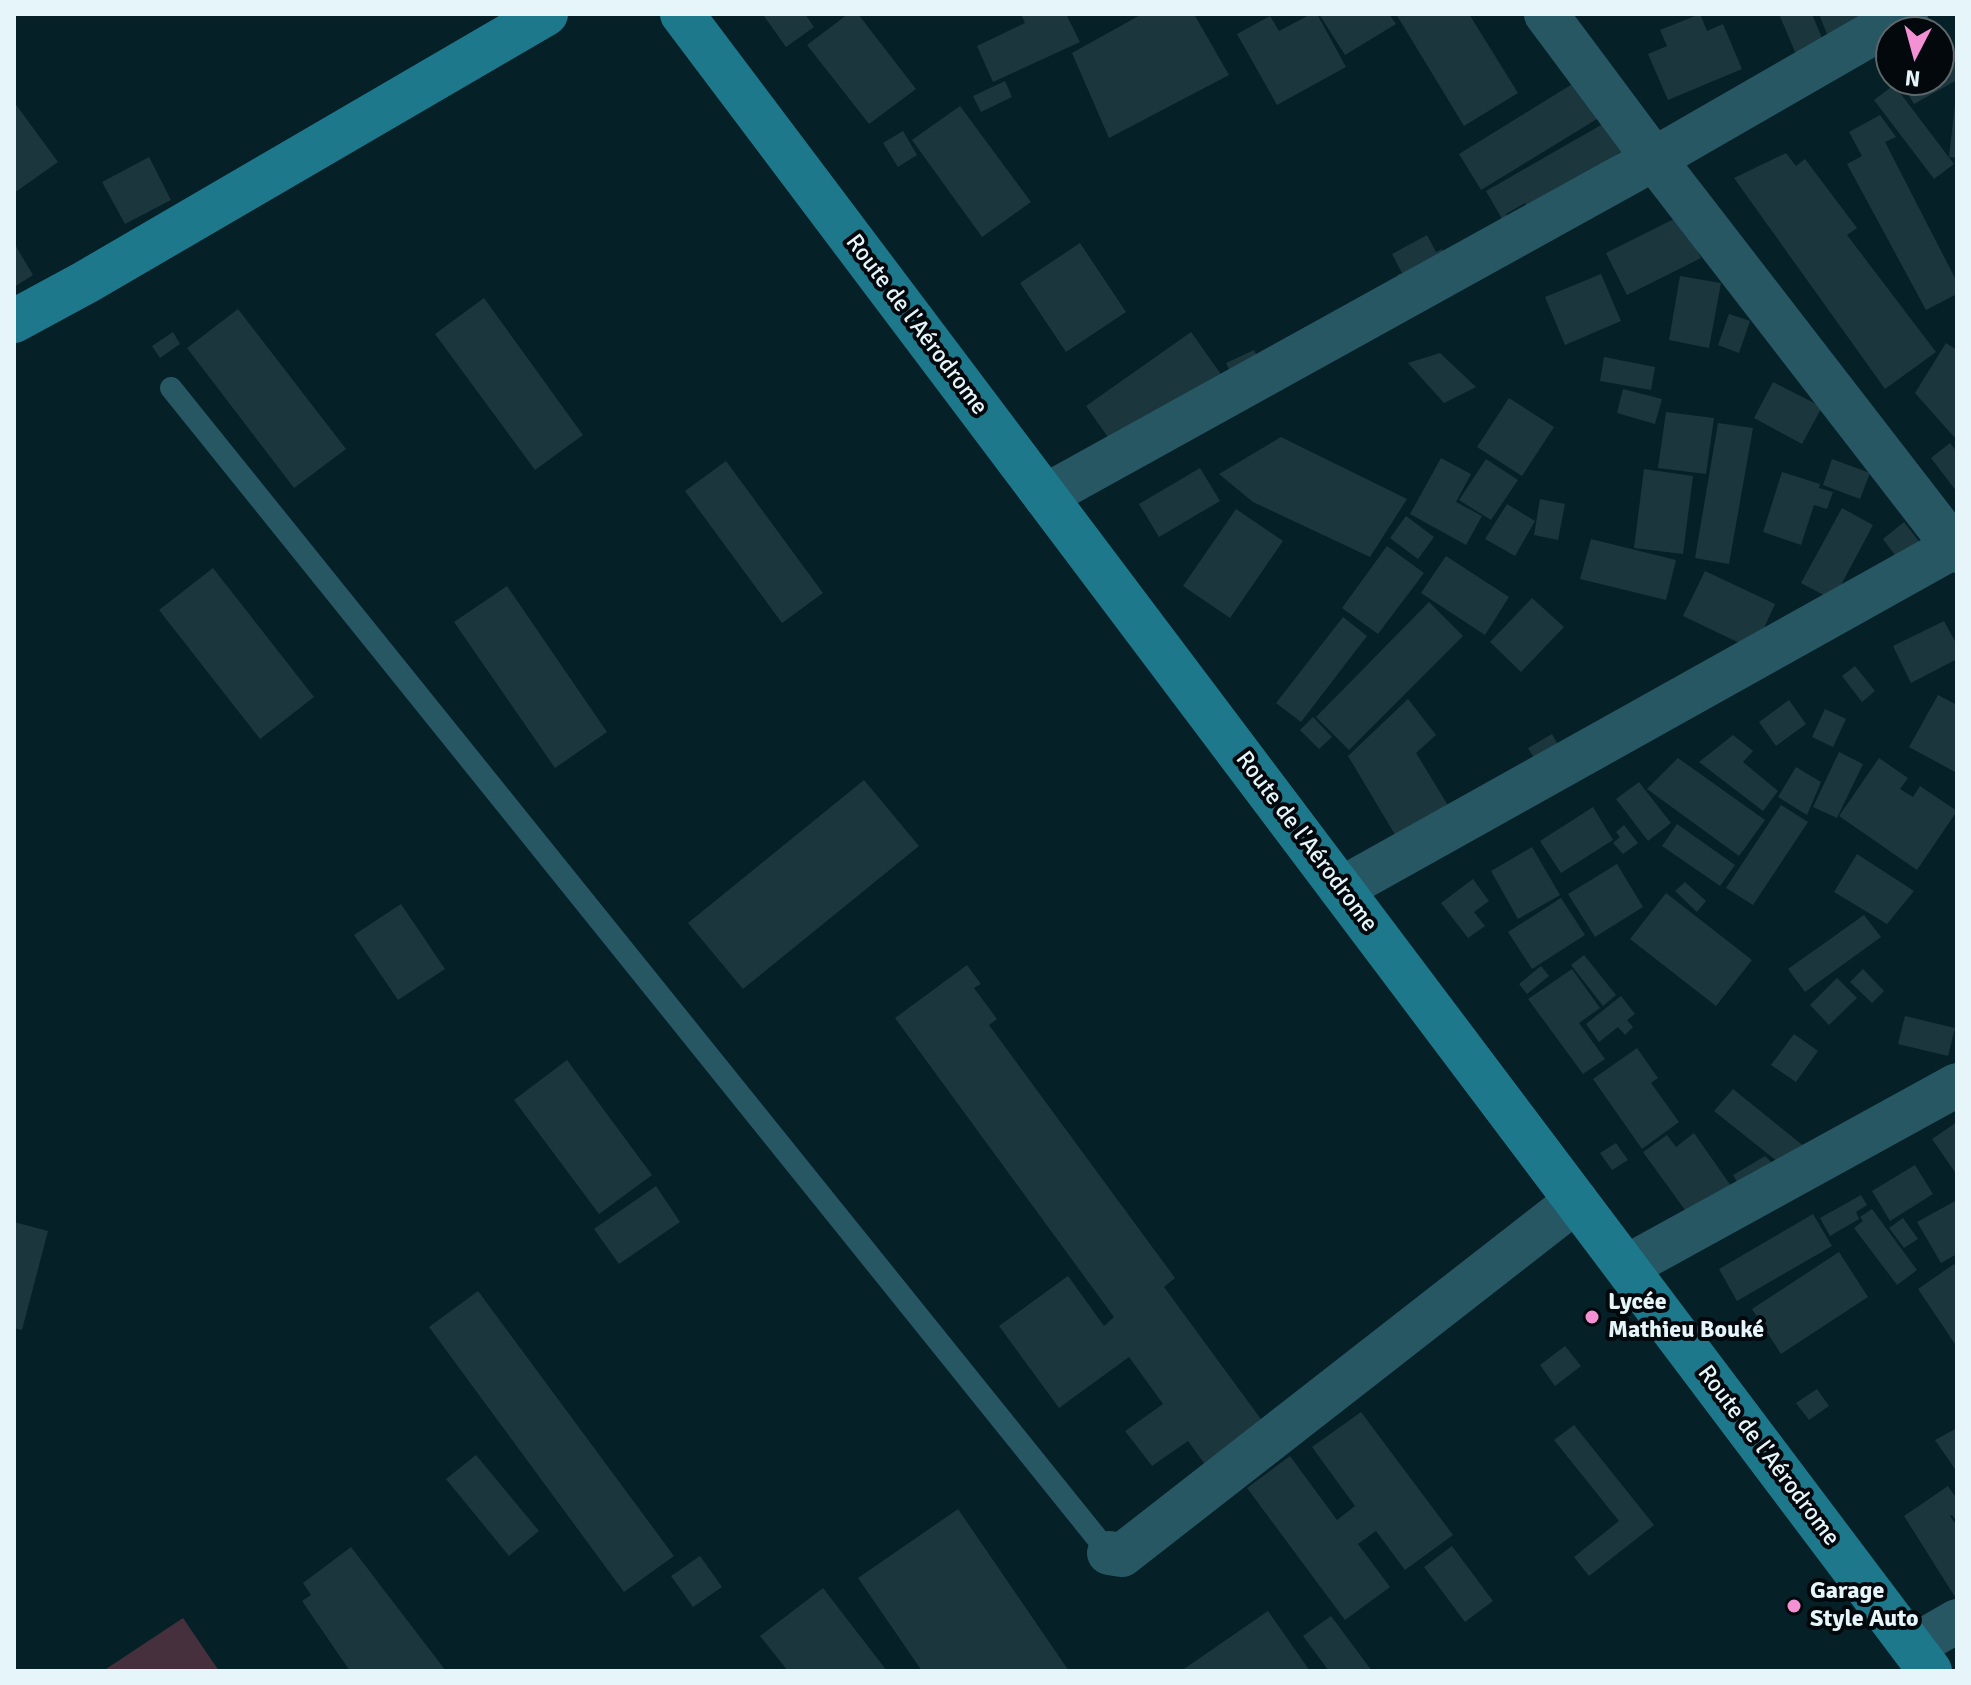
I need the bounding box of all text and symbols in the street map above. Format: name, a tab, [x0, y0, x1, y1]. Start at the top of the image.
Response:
north arrow	[1875, 16, 1955, 96]
text: N	[1904, 64, 1922, 93]
street label: Route de l'Aérodrome	[839, 229, 993, 421]
street label: Route de l'Aérodrome	[1229, 746, 1383, 938]
place label: Lycée Mathieu Bouké	[1608, 1289, 1764, 1345]
marker: Lycée Mathieu Bouké	[1583, 1308, 1601, 1326]
street label: Route de l'Aérodrome	[1691, 1360, 1845, 1552]
place label: Garage Style Auto	[1810, 1578, 1918, 1634]
marker: Garage Style Auto	[1785, 1597, 1803, 1615]

